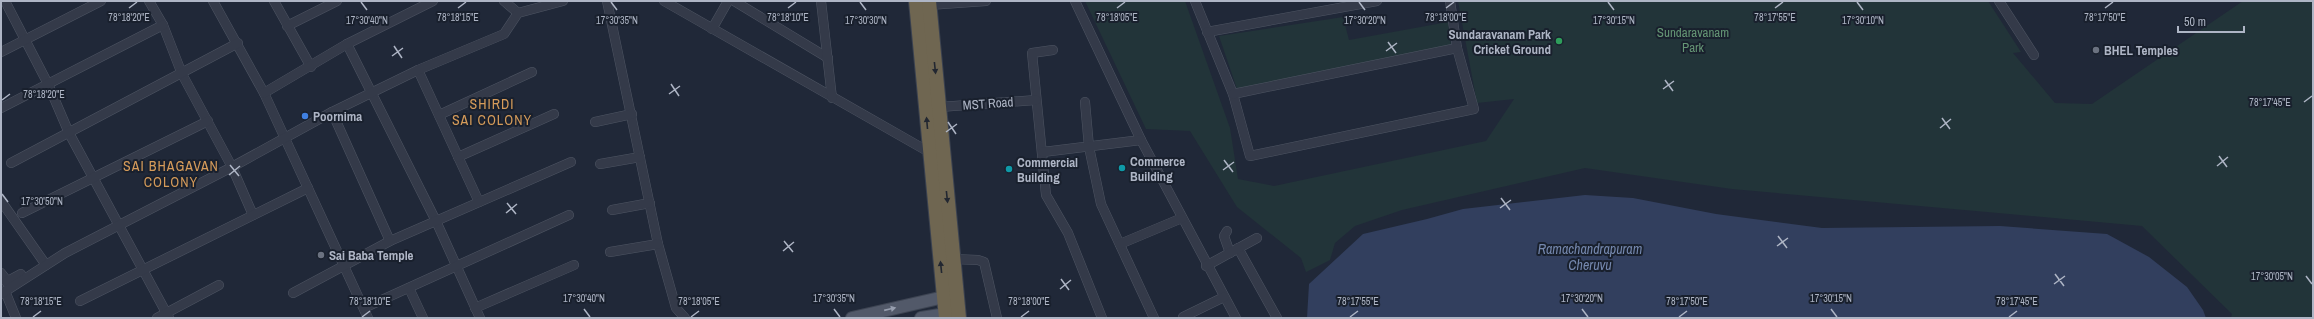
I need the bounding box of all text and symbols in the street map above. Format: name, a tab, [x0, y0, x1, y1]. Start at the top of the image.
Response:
scale bar	[2178, 8, 2244, 34]
text: 78°18'20"E	[108, 11, 150, 24]
text: 78°18'15"E	[437, 11, 479, 24]
text: 78°18'10"E	[767, 11, 809, 24]
text: 78°18'05"E	[1096, 11, 1138, 24]
text: 78°18'00"E	[1425, 11, 1467, 24]
text: 78°17'55"E	[1754, 11, 1796, 24]
text: 78°17'50"E	[2084, 11, 2126, 24]
text: 17°30'40"N	[346, 14, 388, 27]
text: 17°30'35"N	[596, 14, 638, 27]
text: 17°30'30"N	[845, 14, 887, 27]
text: 17°30'20"N	[1344, 14, 1386, 27]
text: 17°30'15"N	[1593, 14, 1635, 27]
text: 17°30'10"N	[1842, 14, 1884, 27]
text: 50 m	[2184, 14, 2206, 30]
park label: Sundaravanam Park	[1657, 24, 1729, 56]
place label: Sundaravanam Park Cricket Ground	[1448, 26, 1551, 58]
marker: Sundaravanam Park Cricket Ground	[1554, 36, 1564, 46]
place label: BHEL Temples	[2104, 42, 2178, 59]
marker: BHEL Temples	[2091, 45, 2101, 55]
one-way arrow	[932, 62, 939, 74]
text: 78°18'20"E	[23, 88, 65, 101]
street label: MST Road	[962, 93, 1014, 114]
district label: SHIRDI SAI COLONY	[452, 95, 532, 129]
text: 78°17'45"E	[2249, 96, 2291, 109]
place label: Poornima	[313, 108, 362, 125]
marker: Poornima	[300, 111, 310, 121]
one-way arrow	[924, 117, 931, 129]
place label: Commerce Building	[1130, 153, 1185, 185]
place label: Commercial Building	[1017, 154, 1078, 186]
district label: SAI BHAGAVAN COLONY	[123, 157, 219, 191]
marker: Commerce Building	[1117, 163, 1127, 173]
marker: Commercial Building	[1004, 164, 1014, 174]
one-way arrow	[943, 191, 950, 203]
text: 17°30'50"N	[21, 195, 63, 208]
water label: Ramachandrapuram Cheruvu	[1538, 240, 1642, 274]
place label: Sai Baba Temple	[329, 247, 414, 264]
marker: Sai Baba Temple	[316, 250, 326, 260]
one-way arrow	[937, 261, 944, 273]
text: 17°30'05"N	[2251, 270, 2293, 283]
text: 17°30'40"N	[563, 292, 605, 305]
text: 17°30'35"N	[813, 292, 855, 305]
text: 17°30'20"N	[1561, 292, 1603, 305]
text: 17°30'15"N	[1810, 292, 1852, 305]
text: 78°18'15"E	[20, 295, 62, 308]
text: 78°18'10"E	[349, 295, 391, 308]
text: 78°18'05"E	[678, 295, 720, 308]
text: 78°18'00"E	[1008, 295, 1050, 308]
text: 78°17'55"E	[1337, 295, 1379, 308]
text: 78°17'50"E	[1666, 295, 1708, 308]
text: 78°17'45"E	[1996, 295, 2038, 308]
one-way arrow	[884, 306, 896, 312]

